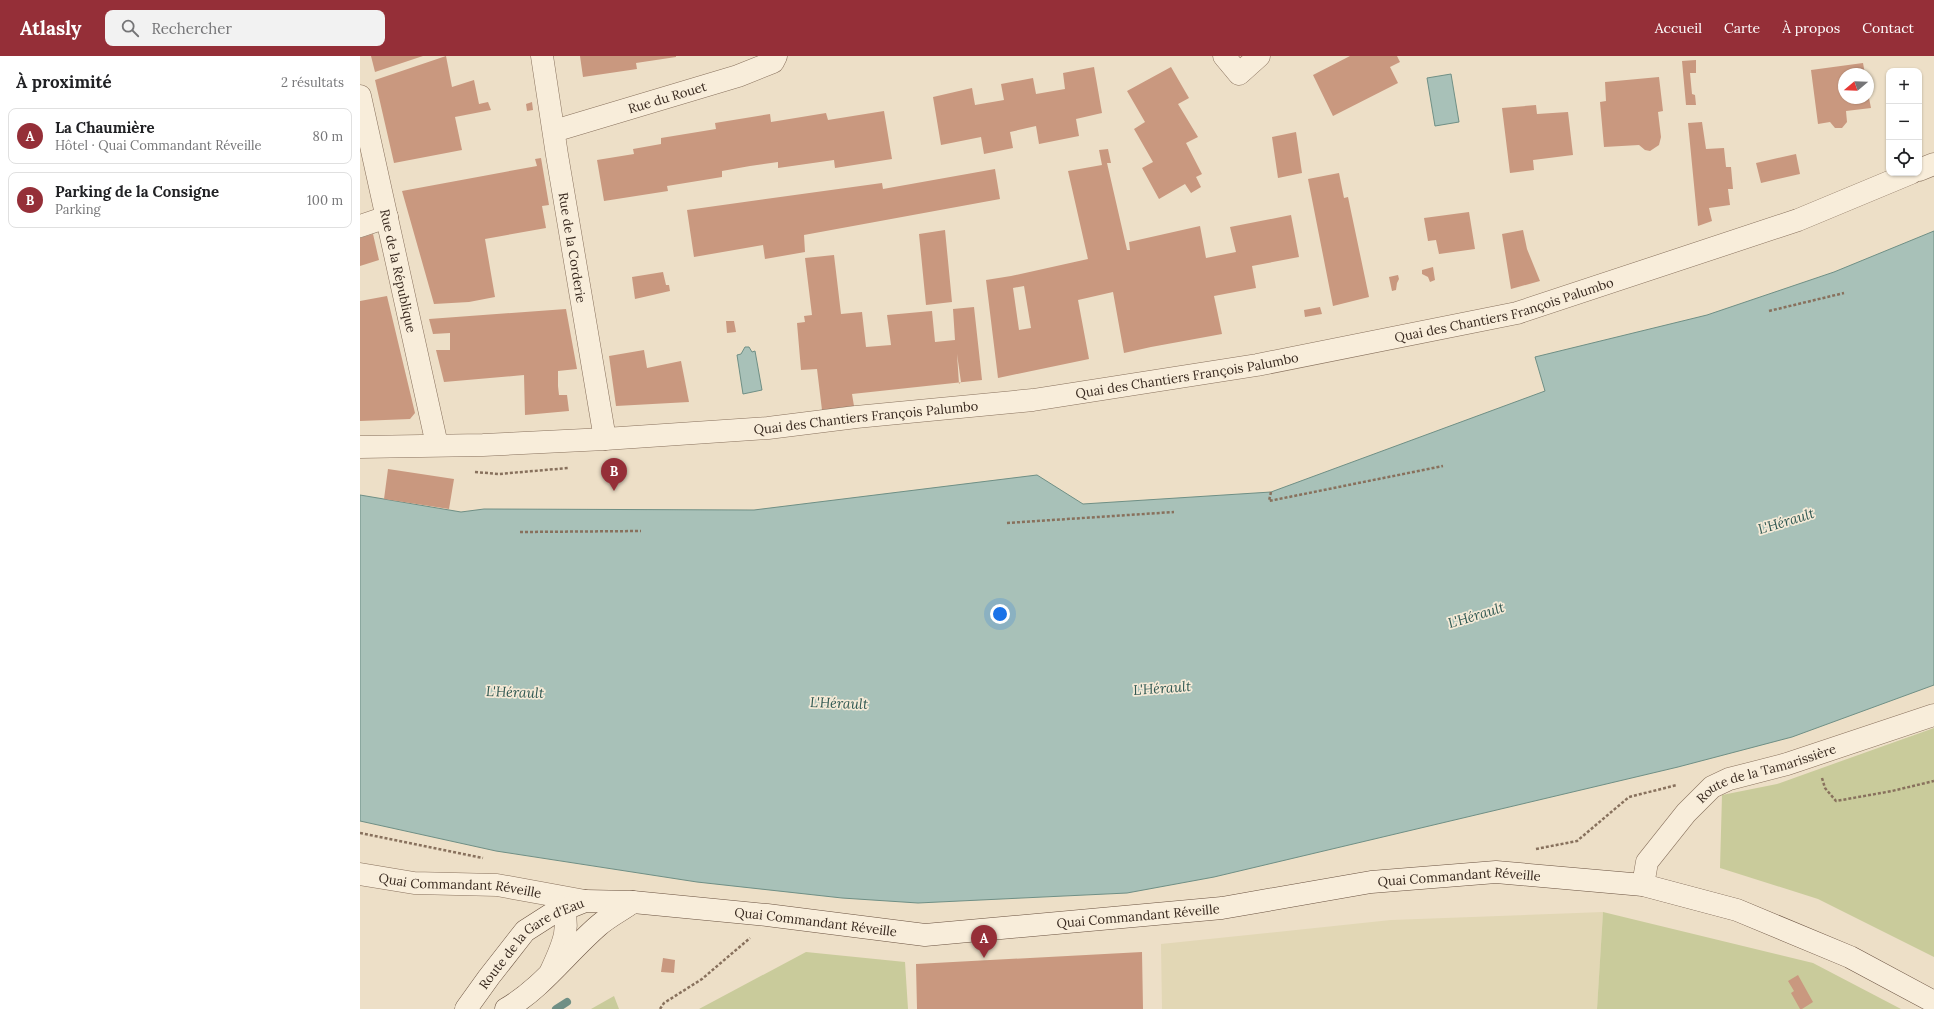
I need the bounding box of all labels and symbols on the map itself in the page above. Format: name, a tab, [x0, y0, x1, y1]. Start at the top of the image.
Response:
north arrow	[1838, 68, 1874, 104]
street label: Rue du Rouet	[626, 78, 708, 117]
street label: Rue de la Corderie	[554, 191, 590, 304]
street label: Rue de la République	[376, 208, 420, 334]
street label: Quai des Chantiers François Palumbo	[1393, 274, 1616, 346]
street label: Quai des Chantiers François Palumbo	[1074, 349, 1300, 402]
street label: Quai des Chantiers François Palumbo	[753, 397, 979, 438]
pin: B	[601, 458, 627, 491]
water label: L'Hérault	[1756, 504, 1817, 538]
water label: L'Hérault	[1446, 598, 1507, 632]
your location	[990, 604, 1010, 624]
water label: L'Hérault	[1132, 677, 1192, 699]
water label: L'Hérault	[486, 682, 545, 702]
water label: L'Hérault	[810, 693, 869, 713]
street label: Route de la Tamarissière	[1693, 740, 1838, 807]
street label: Quai Commandant Réveille	[1377, 864, 1541, 890]
street label: Quai Commandant Réveille	[377, 869, 543, 902]
street label: Route de la Gare d'Eau	[475, 894, 587, 993]
street label: Quai Commandant Réveille	[1056, 900, 1220, 932]
street label: Quai Commandant Réveille	[734, 904, 898, 940]
pin: A	[971, 925, 997, 958]

